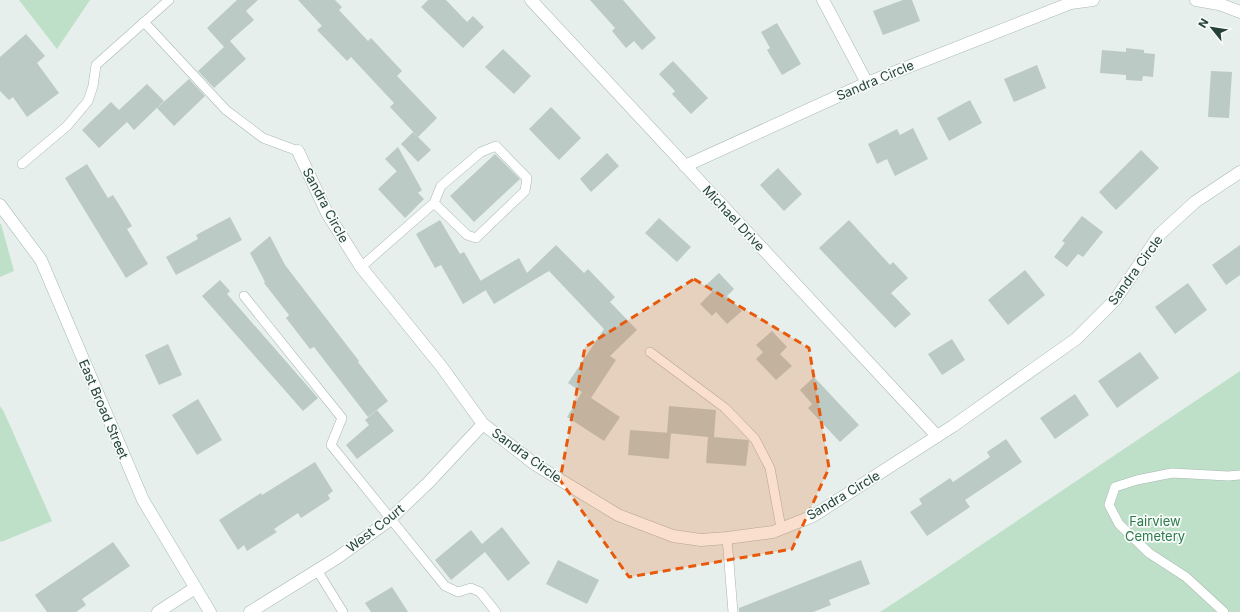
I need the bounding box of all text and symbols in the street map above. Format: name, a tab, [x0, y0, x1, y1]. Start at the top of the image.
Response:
north arrow	[1192, 8, 1232, 48]
text: N	[1195, 16, 1211, 30]
street label: Sandra Circle	[834, 56, 916, 104]
street label: Sandra Circle	[300, 165, 352, 245]
street label: Michael Drive	[700, 182, 768, 254]
street label: Sandra Circle	[1104, 232, 1166, 308]
street label: East Broad Street	[76, 357, 132, 461]
street label: Sandra Circle	[489, 424, 565, 486]
street label: Sandra Circle	[803, 467, 883, 523]
street label: West Court	[343, 501, 407, 555]
park label: Fairview Cemetery	[1125, 513, 1185, 544]

